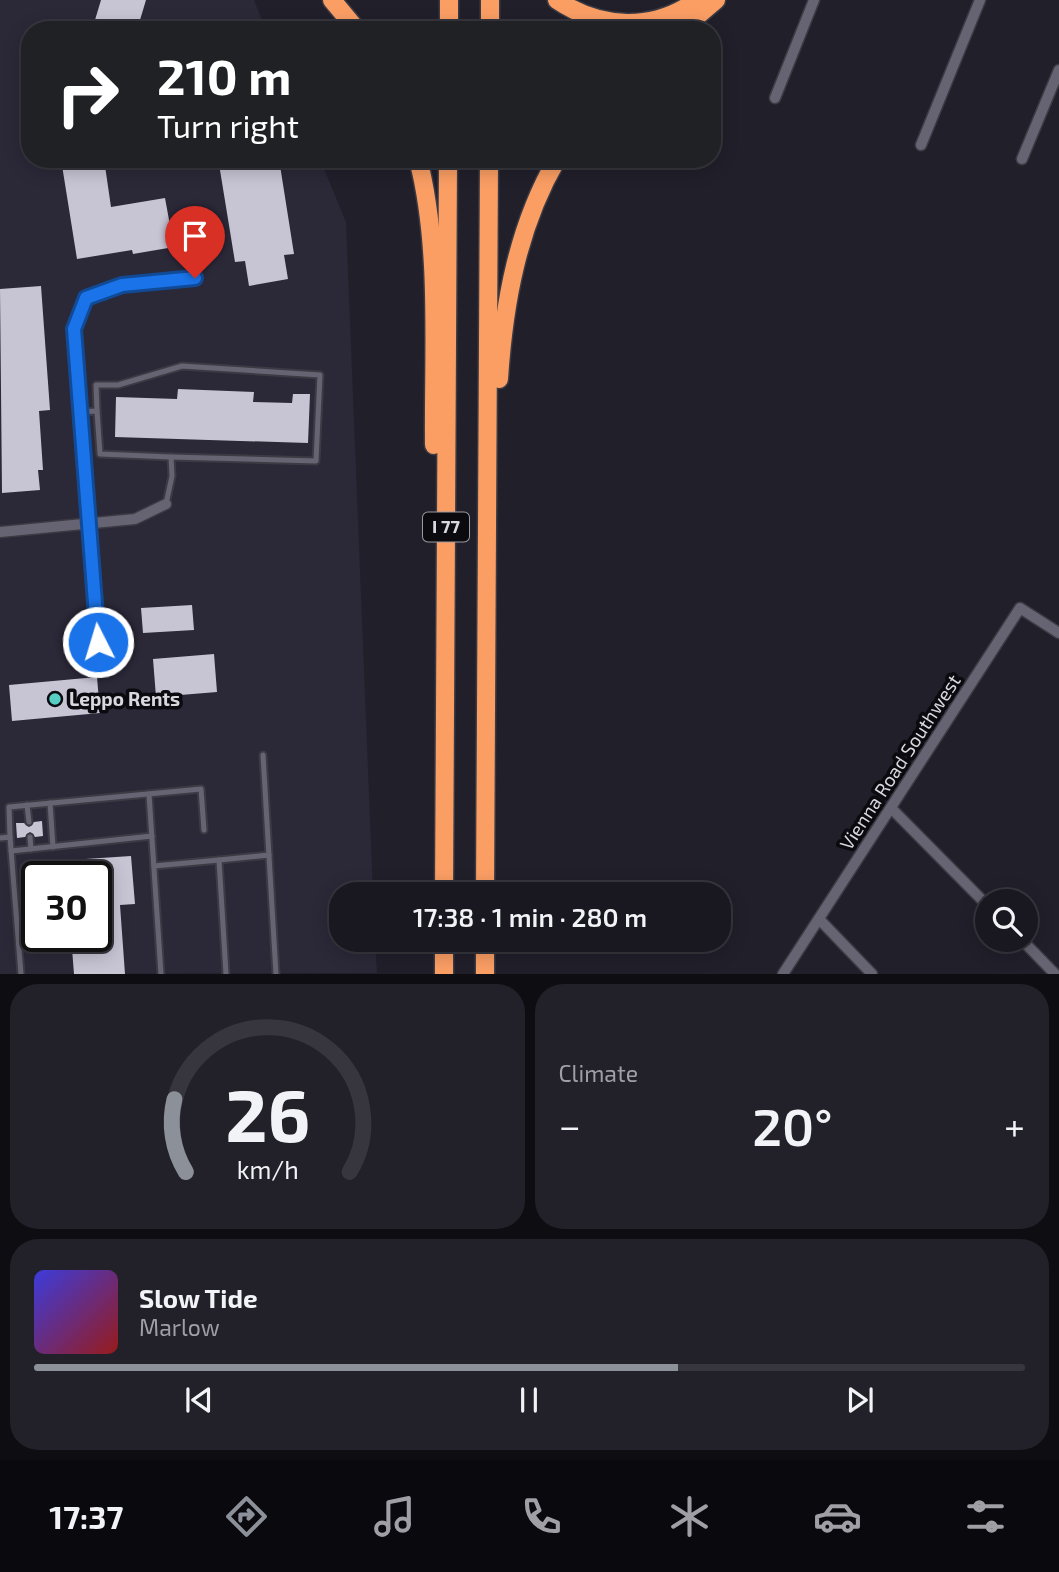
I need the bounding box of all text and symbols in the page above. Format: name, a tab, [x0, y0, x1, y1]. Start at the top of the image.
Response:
text: 210 m	[157, 46, 291, 105]
icon: right	[42, 49, 133, 140]
text: Turn right	[157, 106, 299, 144]
pin	[165, 206, 225, 278]
icon: arrive	[176, 217, 214, 255]
road number: I 77	[423, 512, 469, 542]
position arrow	[61, 605, 135, 679]
street label: Vienna Road Southwest	[834, 670, 965, 854]
place label: Leppo Rents	[69, 687, 180, 710]
marker: Leppo Rents	[47, 691, 63, 707]
speed limit sign: 30	[21, 861, 112, 952]
map controls	[975, 889, 1038, 952]
button: search	[975, 889, 1038, 952]
text: 17:38 · 1 min · 280 m	[413, 901, 647, 932]
text: Climate	[559, 1059, 638, 1087]
text: 26	[225, 1070, 310, 1158]
text: 20°	[752, 1094, 833, 1156]
text: −	[559, 1102, 581, 1148]
text: +	[1004, 1102, 1025, 1148]
text: km/h	[236, 1154, 298, 1184]
text: Slow Tide	[139, 1282, 258, 1313]
text: Marlow	[139, 1313, 220, 1341]
icon: previous	[180, 1381, 218, 1419]
icon: pause	[510, 1381, 548, 1419]
icon: next	[841, 1381, 879, 1419]
icon: directions	[222, 1492, 271, 1541]
icon: music	[370, 1492, 419, 1541]
icon: phone	[517, 1492, 566, 1541]
icon: climate	[665, 1492, 714, 1541]
icon: car	[813, 1492, 862, 1541]
icon: filters	[961, 1492, 1010, 1541]
text: 17:37	[49, 1497, 123, 1535]

